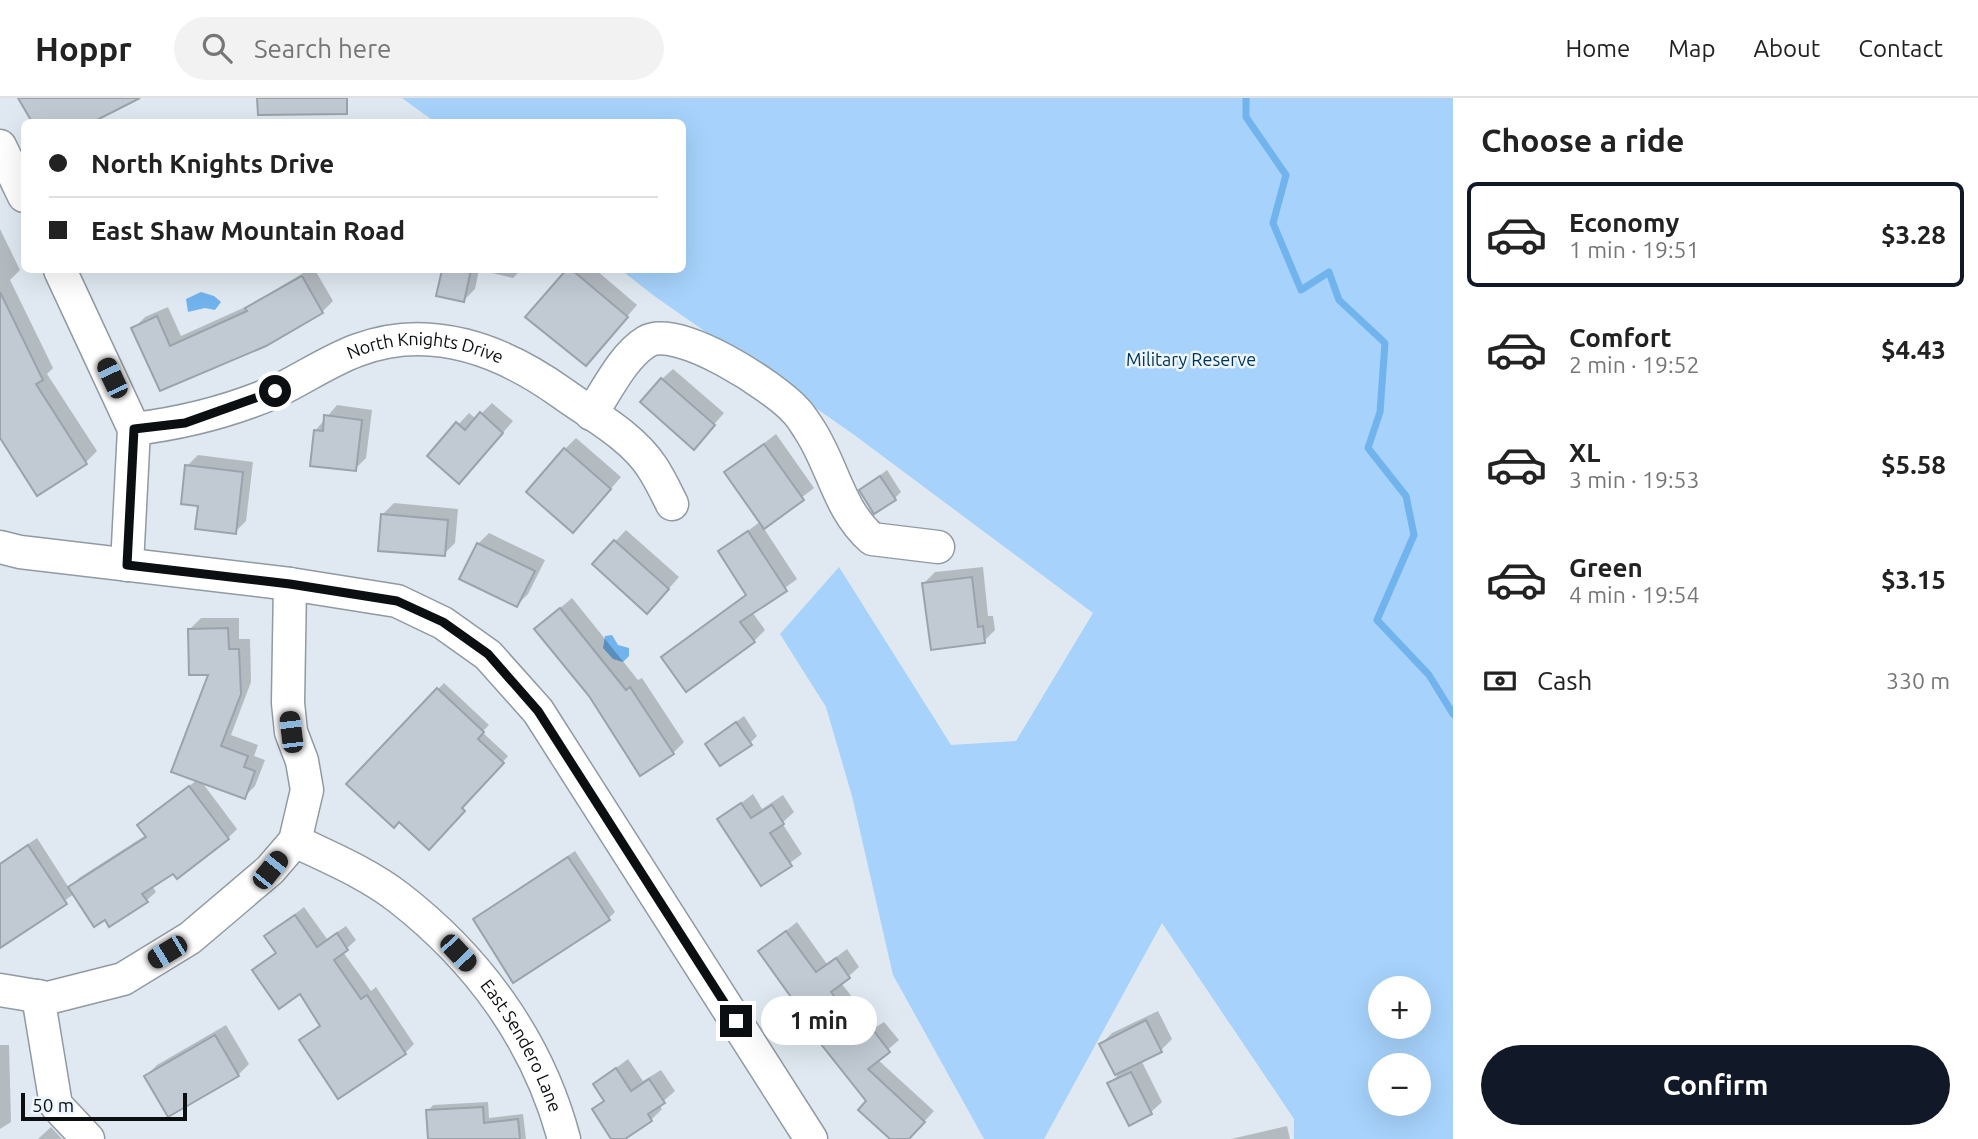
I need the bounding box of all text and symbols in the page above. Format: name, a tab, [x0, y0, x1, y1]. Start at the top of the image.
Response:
search box	[174, 17, 664, 80]
icon: search	[198, 29, 236, 67]
text: Hoppr	[35, 30, 132, 67]
text: Search here	[254, 34, 391, 63]
text: Home	[1565, 35, 1630, 62]
text: Map	[1668, 35, 1715, 62]
text: About	[1753, 35, 1820, 62]
text: Contact	[1858, 35, 1943, 62]
text: Choose a ride	[1481, 122, 1684, 158]
text: North Knights Drive	[91, 149, 334, 178]
icon: car	[1485, 203, 1548, 266]
text: Economy	[1569, 208, 1679, 237]
text: East Shaw Mountain Road	[91, 216, 405, 245]
text: $3.28	[1881, 220, 1946, 249]
text: 1 min · 19:51	[1569, 237, 1700, 262]
icon: car	[1485, 318, 1548, 381]
text: Comfort	[1569, 323, 1672, 352]
street label: North Knights Drive	[344, 328, 507, 367]
text: $4.43	[1881, 335, 1946, 364]
park label: Military Reserve	[1126, 349, 1256, 369]
text: 2 min · 19:52	[1569, 352, 1700, 377]
car	[94, 355, 131, 401]
route start	[259, 375, 291, 407]
icon: car	[1485, 433, 1548, 496]
text: XL	[1569, 438, 1600, 467]
text: $5.58	[1881, 450, 1946, 479]
text: 3 min · 19:53	[1569, 467, 1700, 492]
icon: car	[1485, 548, 1548, 611]
text: Green	[1569, 553, 1643, 582]
text: $3.15	[1881, 565, 1946, 594]
text: 4 min · 19:54	[1569, 582, 1700, 607]
icon: cash	[1481, 662, 1519, 700]
text: Cash	[1537, 666, 1592, 695]
text: 330 m	[1886, 668, 1950, 693]
car	[279, 710, 304, 754]
car	[249, 847, 292, 893]
car	[436, 930, 481, 976]
car	[144, 932, 191, 972]
street label: East Sendero Lane	[477, 975, 566, 1114]
map controls	[1368, 976, 1431, 1116]
button: +	[1368, 976, 1431, 1039]
callout: 1 min	[760, 996, 876, 1046]
route end	[720, 1005, 752, 1037]
text: 1 min	[790, 1008, 848, 1033]
button: Confirm	[1481, 1045, 1950, 1125]
button: −	[1368, 1053, 1431, 1116]
scale bar	[21, 1090, 187, 1122]
text: 50 m	[32, 1094, 74, 1116]

